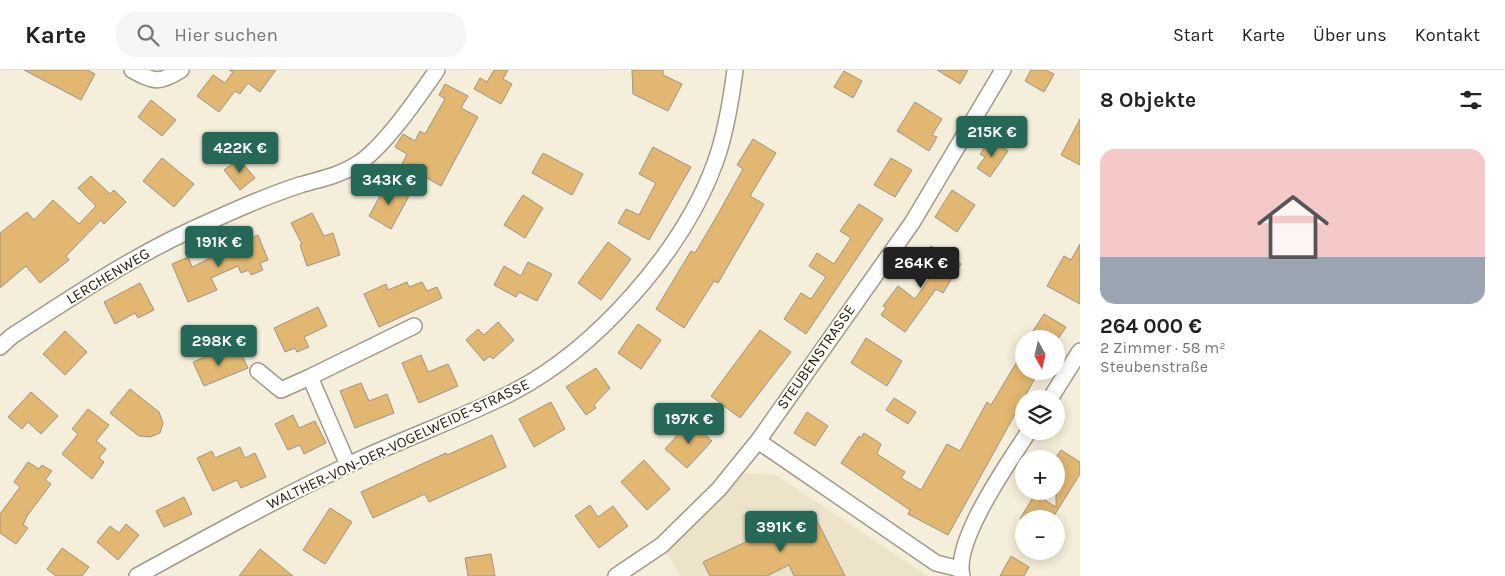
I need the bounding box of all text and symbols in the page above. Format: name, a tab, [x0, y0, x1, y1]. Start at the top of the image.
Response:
search box	[116, 12, 466, 57]
text: Karte	[25, 21, 86, 49]
icon: search	[134, 21, 162, 49]
text: Hier suchen	[174, 24, 278, 46]
text: Start	[1173, 24, 1214, 46]
text: Karte	[1242, 24, 1285, 46]
text: Über uns	[1313, 24, 1387, 46]
text: Kontakt	[1415, 24, 1480, 46]
icon: filters	[1457, 86, 1485, 114]
text: 8 Objekte	[1100, 88, 1196, 112]
pin: 215K €	[951, 116, 1033, 158]
text: 215K €	[967, 122, 1017, 141]
pin: 422K €	[199, 132, 281, 174]
text: 422K €	[213, 138, 267, 157]
pin: 343K €	[348, 164, 430, 206]
text: 343K €	[362, 170, 416, 189]
icon: home	[1248, 182, 1338, 272]
pin: 191K €	[178, 226, 260, 268]
text: 191K €	[196, 232, 242, 251]
street label: LERCHENWEG	[63, 244, 153, 308]
pin: 264K €	[880, 246, 962, 289]
text: 264K €	[894, 253, 948, 272]
street label: STEUBENSTRASSE	[773, 301, 859, 413]
text: 264 000 €	[1100, 314, 1202, 338]
pin: 298K €	[178, 324, 260, 367]
north arrow	[1015, 330, 1065, 380]
map controls	[1015, 330, 1065, 560]
text: 298K €	[192, 331, 246, 350]
text: 2 Zimmer · 58 m²	[1100, 338, 1226, 357]
text: Steubenstraße	[1100, 357, 1208, 376]
street label: WALTHER-VON-DER-VOGELWEIDE-STRASSE	[264, 375, 532, 513]
button: layers	[1015, 390, 1065, 440]
pin: 197K €	[648, 402, 730, 445]
text: 197K €	[665, 409, 713, 428]
button: +	[1015, 450, 1065, 500]
pin: 391K €	[740, 510, 822, 553]
button: −	[1015, 510, 1065, 560]
text: 391K €	[756, 517, 806, 536]

